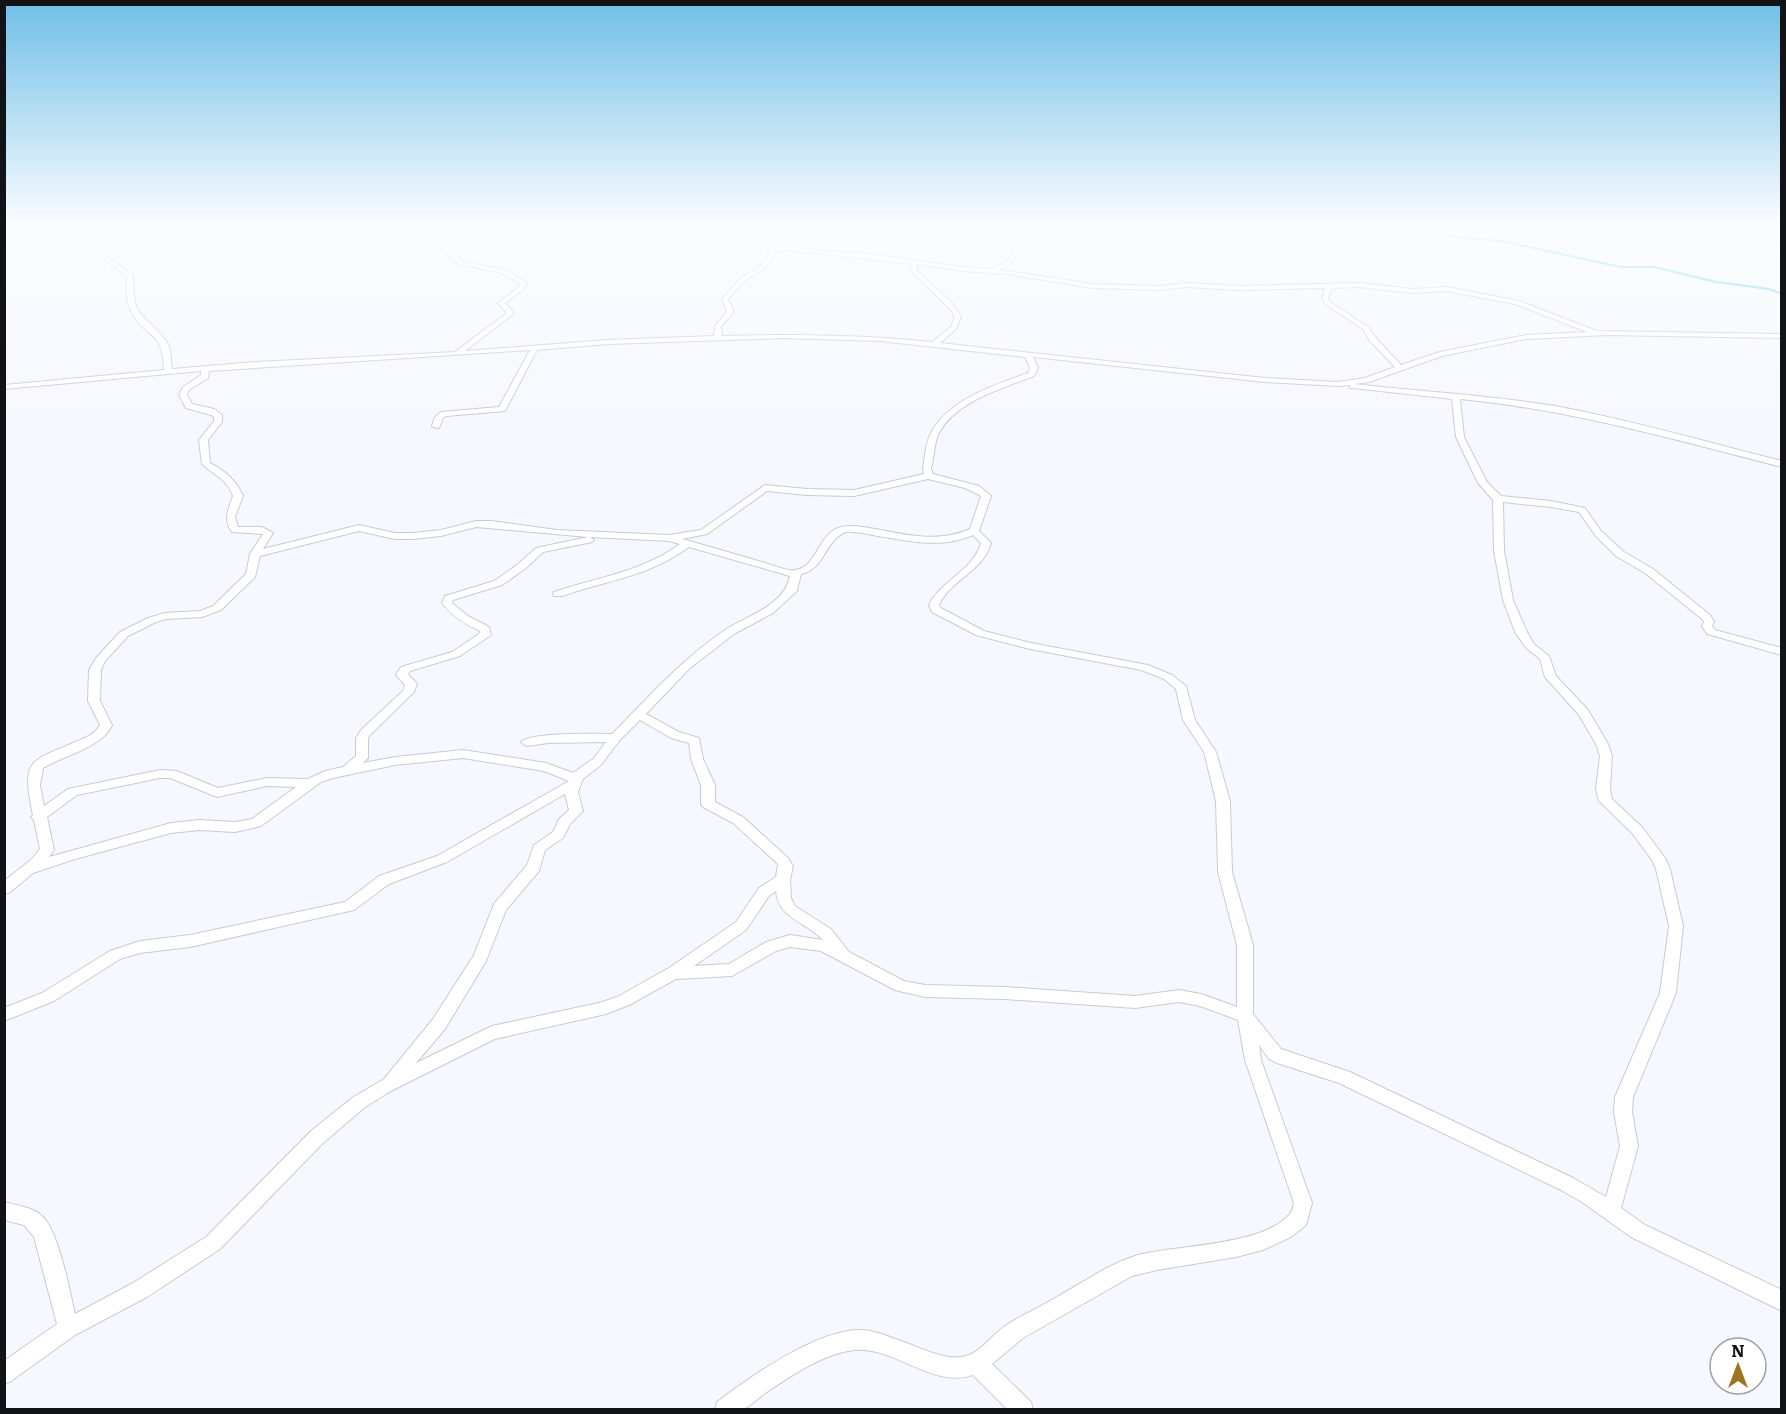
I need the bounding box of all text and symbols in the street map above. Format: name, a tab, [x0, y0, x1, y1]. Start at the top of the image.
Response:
north arrow	[1708, 1336, 1768, 1396]
text: N	[1731, 1338, 1745, 1362]

